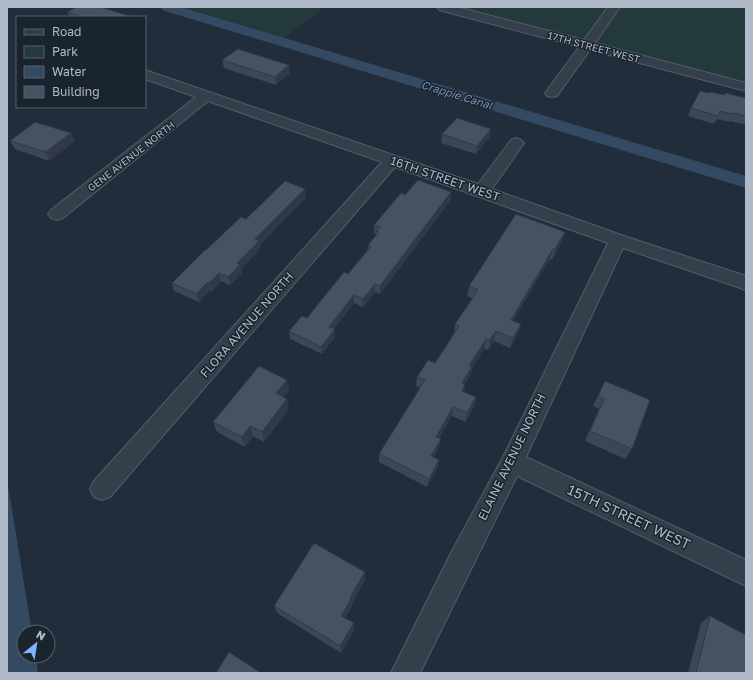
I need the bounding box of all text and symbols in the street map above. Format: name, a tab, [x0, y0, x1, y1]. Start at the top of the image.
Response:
legend	[16, 16, 146, 108]
text: Road	[52, 24, 81, 39]
street label: 17TH STREET WEST	[547, 29, 641, 65]
text: Park	[52, 44, 78, 59]
text: Water	[52, 64, 86, 79]
water label: Crappie Canal	[420, 78, 495, 113]
text: Building	[52, 84, 100, 99]
street label: GENE AVENUE NORTH	[85, 118, 177, 194]
street label: 16TH STREET WEST	[388, 153, 502, 204]
street label: FLORA AVENUE NORTH	[197, 269, 296, 380]
street label: ELAINE AVENUE NORTH	[474, 391, 549, 522]
street label: 15TH STREET WEST	[565, 481, 694, 553]
north arrow	[16, 624, 56, 664]
text: N	[34, 627, 48, 643]

